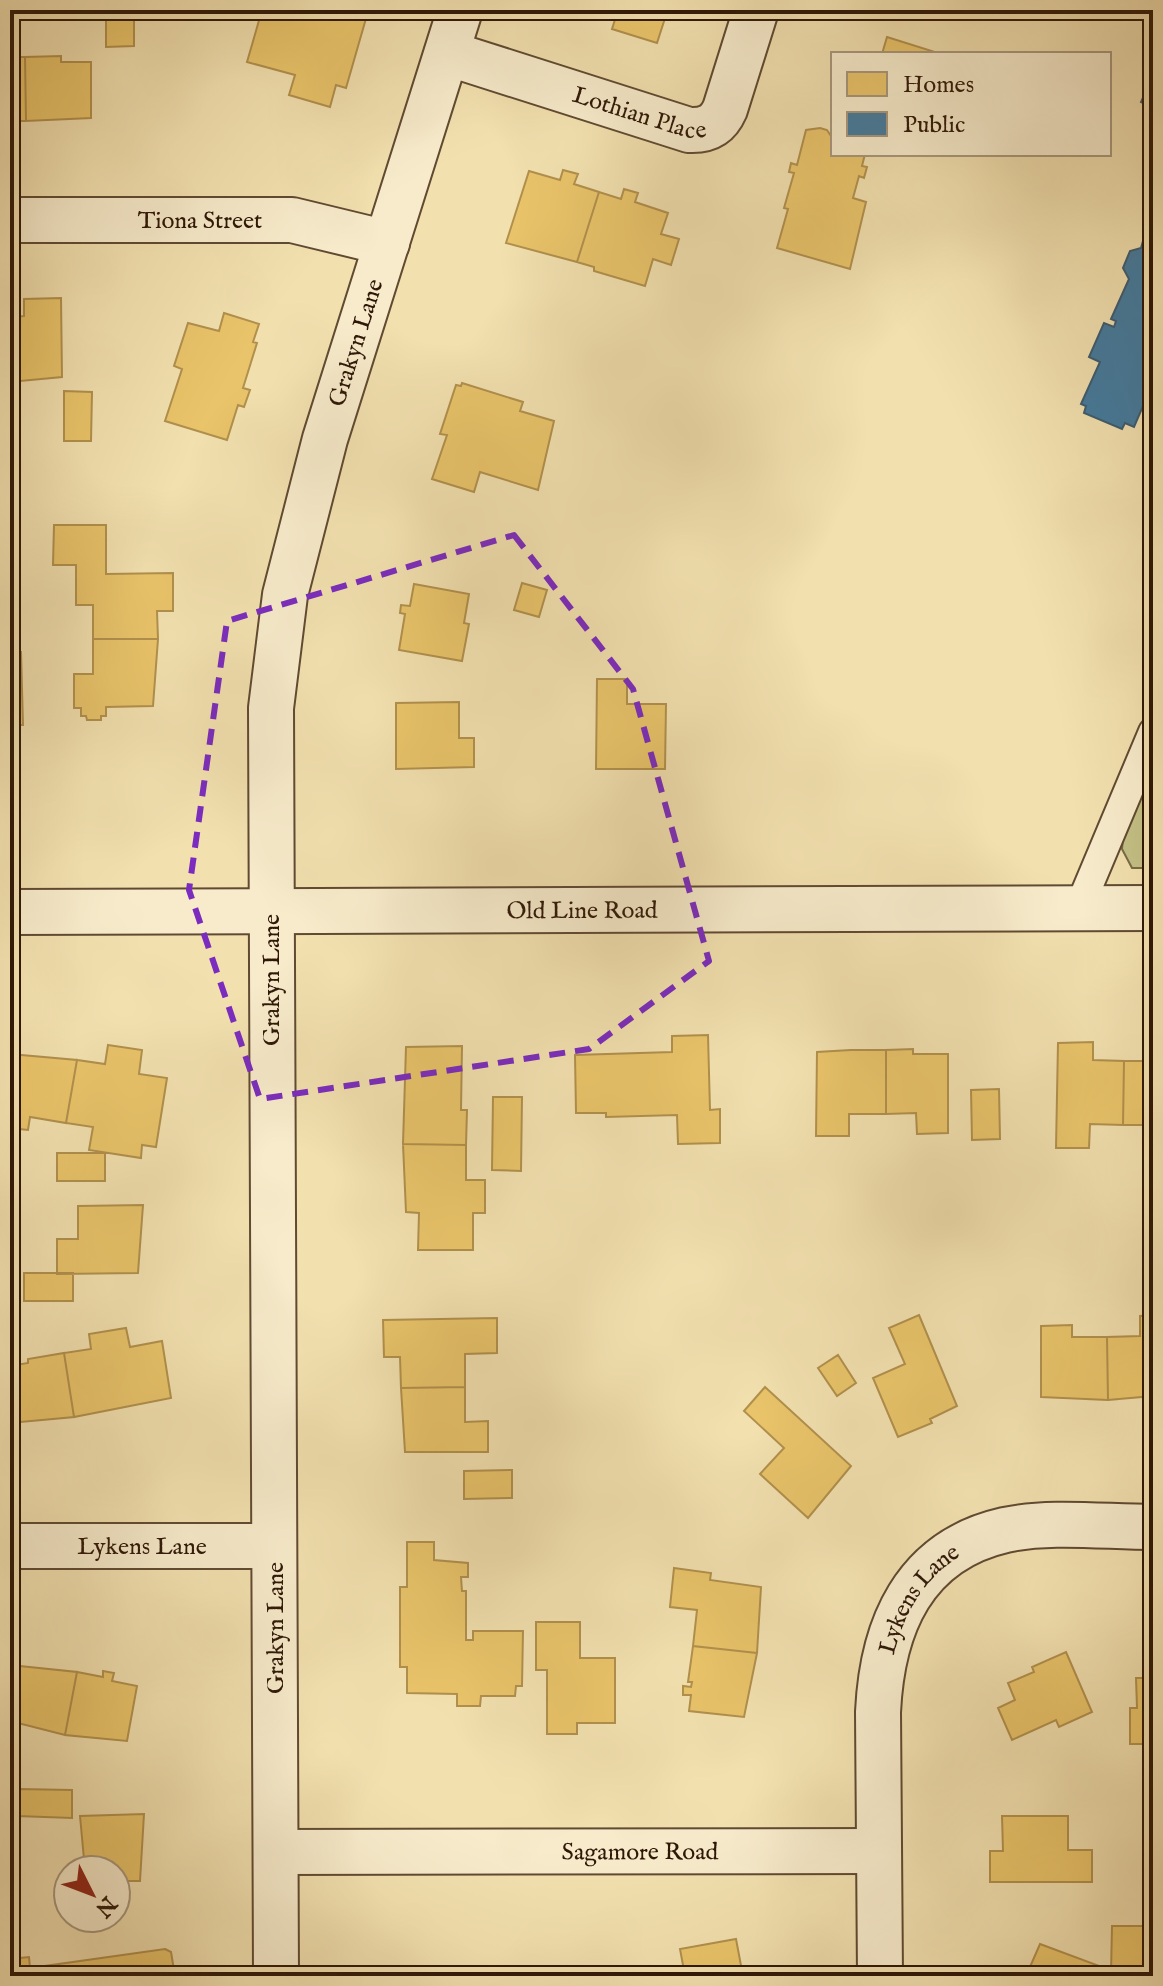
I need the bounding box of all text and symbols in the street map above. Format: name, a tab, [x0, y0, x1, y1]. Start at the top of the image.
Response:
legend	[831, 52, 1111, 156]
text: Homes	[903, 70, 974, 101]
street label: Lothian Place	[568, 80, 709, 147]
text: Public	[903, 110, 965, 141]
street label: Tiona Street	[138, 206, 262, 237]
street label: Grakyn Lane	[322, 275, 391, 411]
street label: Old Line Road	[506, 896, 658, 927]
street label: Grakyn Lane	[257, 914, 288, 1046]
street label: Lykens Lane	[77, 1532, 207, 1563]
street label: Lykens Lane	[872, 1537, 966, 1658]
street label: Grakyn Lane	[261, 1562, 292, 1694]
street label: Sagamore Road	[562, 1837, 719, 1869]
north arrow	[52, 1854, 132, 1934]
text: N	[89, 1889, 123, 1922]

